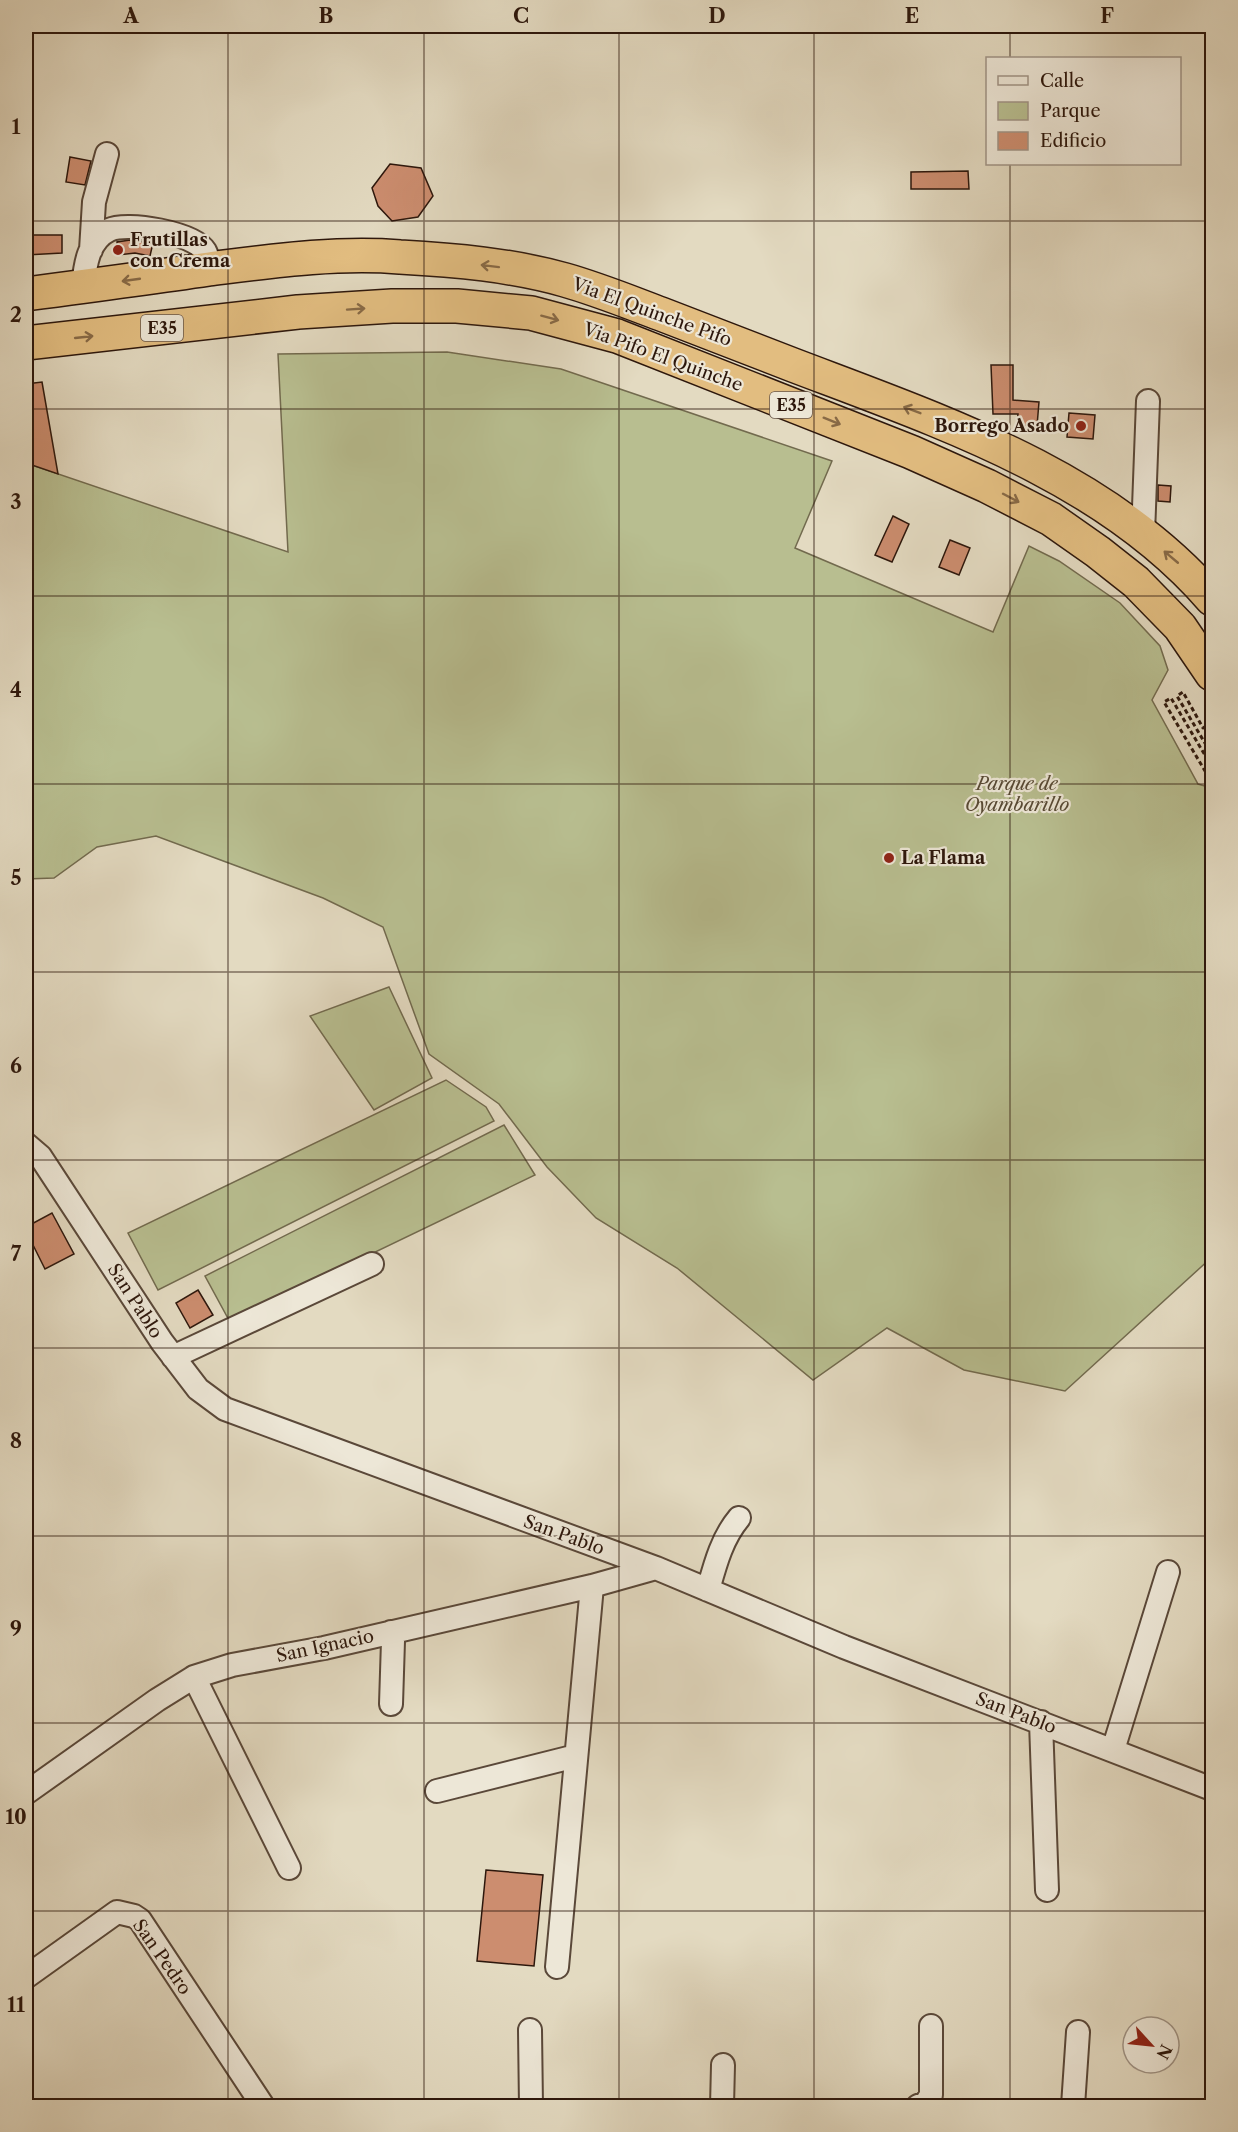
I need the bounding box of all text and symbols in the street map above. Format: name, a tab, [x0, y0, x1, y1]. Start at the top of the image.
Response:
text: A	[122, 4, 139, 28]
text: B	[319, 4, 334, 28]
text: C	[513, 4, 529, 28]
text: D	[708, 4, 726, 28]
text: E	[905, 4, 919, 28]
text: F	[1100, 4, 1114, 28]
legend	[986, 57, 1181, 165]
text: Calle	[1040, 70, 1084, 92]
text: Parque	[1040, 100, 1101, 122]
text: 1	[12, 115, 21, 139]
text: Edificio	[1040, 130, 1106, 152]
place label: Frutillas con Crema	[130, 229, 231, 272]
marker: Frutillas con Crema	[111, 243, 125, 257]
one-way arrow	[480, 260, 500, 271]
street label: Via El Quinche Pifo	[568, 273, 735, 351]
one-way arrow	[122, 275, 142, 286]
text: 2	[10, 303, 22, 327]
one-way arrow	[346, 303, 366, 314]
one-way arrow	[540, 313, 559, 324]
road number: E35	[141, 315, 183, 341]
street label: Via Pifo El Quinche	[579, 318, 746, 396]
one-way arrow	[73, 331, 93, 342]
road number: E35	[770, 392, 812, 418]
one-way arrow	[903, 404, 922, 415]
place label: Borrego Asado	[934, 415, 1069, 437]
one-way arrow	[822, 416, 840, 427]
marker: Borrego Asado	[1074, 419, 1088, 433]
text: 3	[10, 490, 22, 514]
one-way arrow	[1001, 493, 1019, 504]
one-way arrow	[1163, 551, 1179, 564]
text: 4	[10, 678, 22, 702]
park label: Parque de Oyambarillo	[965, 773, 1069, 816]
place label: La Flama	[901, 847, 986, 869]
marker: La Flama	[882, 851, 896, 865]
text: 5	[10, 866, 22, 890]
text: 6	[10, 1054, 22, 1078]
text: 7	[11, 1242, 22, 1266]
street label: San Pablo	[103, 1260, 167, 1342]
text: 8	[10, 1429, 22, 1453]
street label: San Pablo	[520, 1510, 608, 1560]
text: 9	[10, 1617, 22, 1641]
street label: San Ignacio	[274, 1625, 376, 1667]
street label: San Pablo	[973, 1688, 1059, 1738]
text: 10	[5, 1805, 27, 1829]
street label: San Pedro	[128, 1915, 196, 1999]
text: 11	[7, 1993, 25, 2017]
north arrow	[1121, 2015, 1181, 2075]
text: N	[1152, 2041, 1176, 2063]

